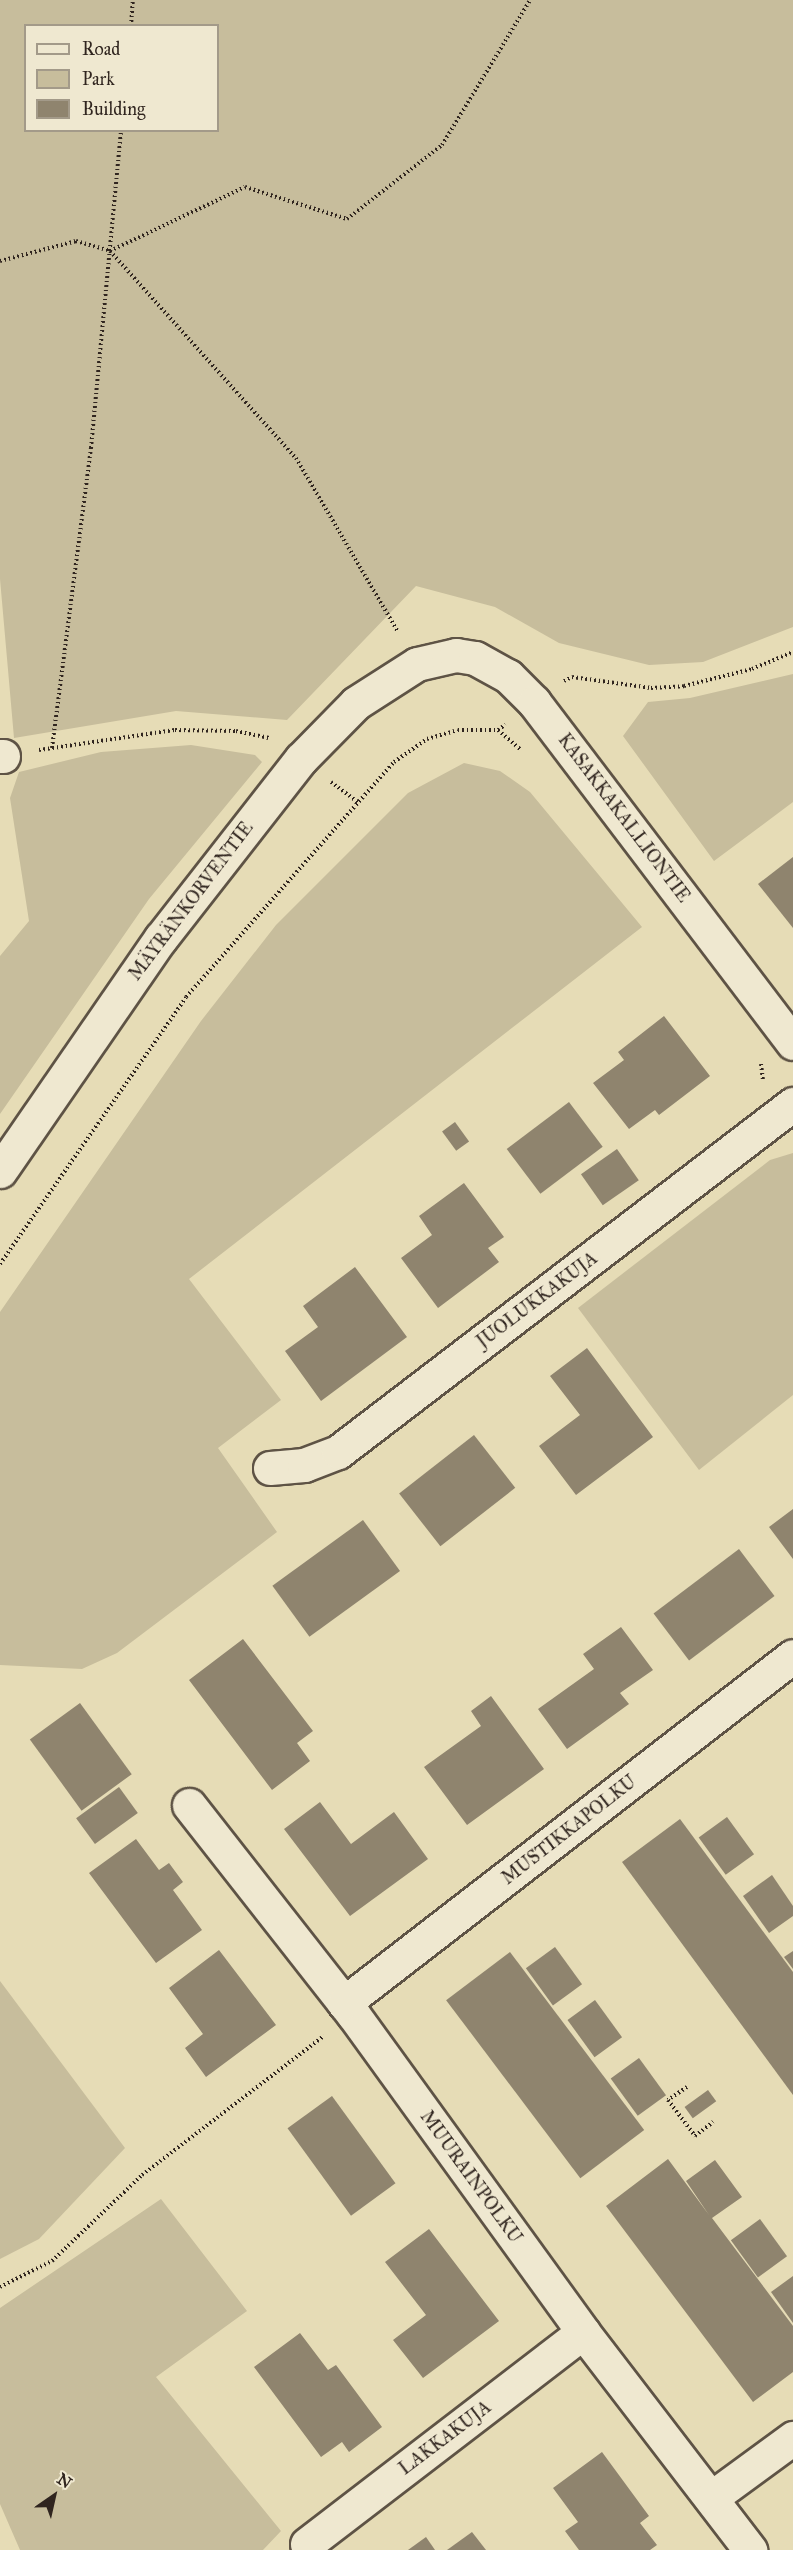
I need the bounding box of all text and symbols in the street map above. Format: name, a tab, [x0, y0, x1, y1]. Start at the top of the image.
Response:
legend	[24, 24, 219, 132]
text: Road	[82, 38, 120, 60]
text: Park	[82, 68, 115, 90]
text: Building	[82, 98, 145, 120]
street label: KASAKKAKALLIONTIE	[553, 729, 695, 907]
street label: MÄYRÄNKORVENTIE	[124, 817, 258, 985]
street label: JUOLUKKAKUJA	[472, 1248, 602, 1352]
street label: MUSTIKKAPOLKU	[498, 1771, 640, 1889]
street label: MUURAINPOLKU	[416, 2107, 526, 2247]
street label: LAKKAKUJA	[395, 2396, 495, 2480]
north arrow	[24, 2466, 84, 2526]
text: N	[53, 2469, 75, 2492]

